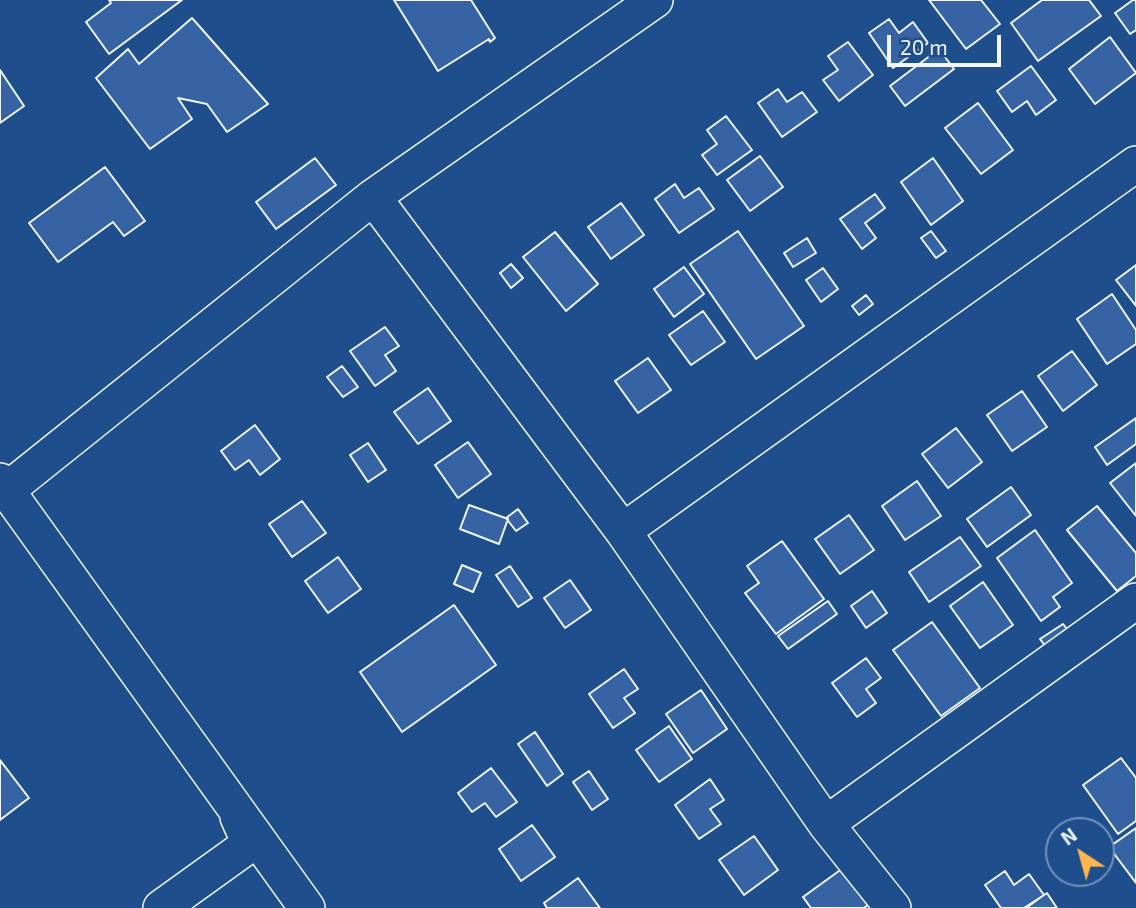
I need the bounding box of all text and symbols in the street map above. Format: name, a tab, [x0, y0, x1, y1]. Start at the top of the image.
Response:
scale bar	[891, 21, 1005, 65]
text: 20 m	[900, 34, 948, 59]
north arrow	[1045, 817, 1115, 887]
text: N	[1056, 823, 1081, 850]

